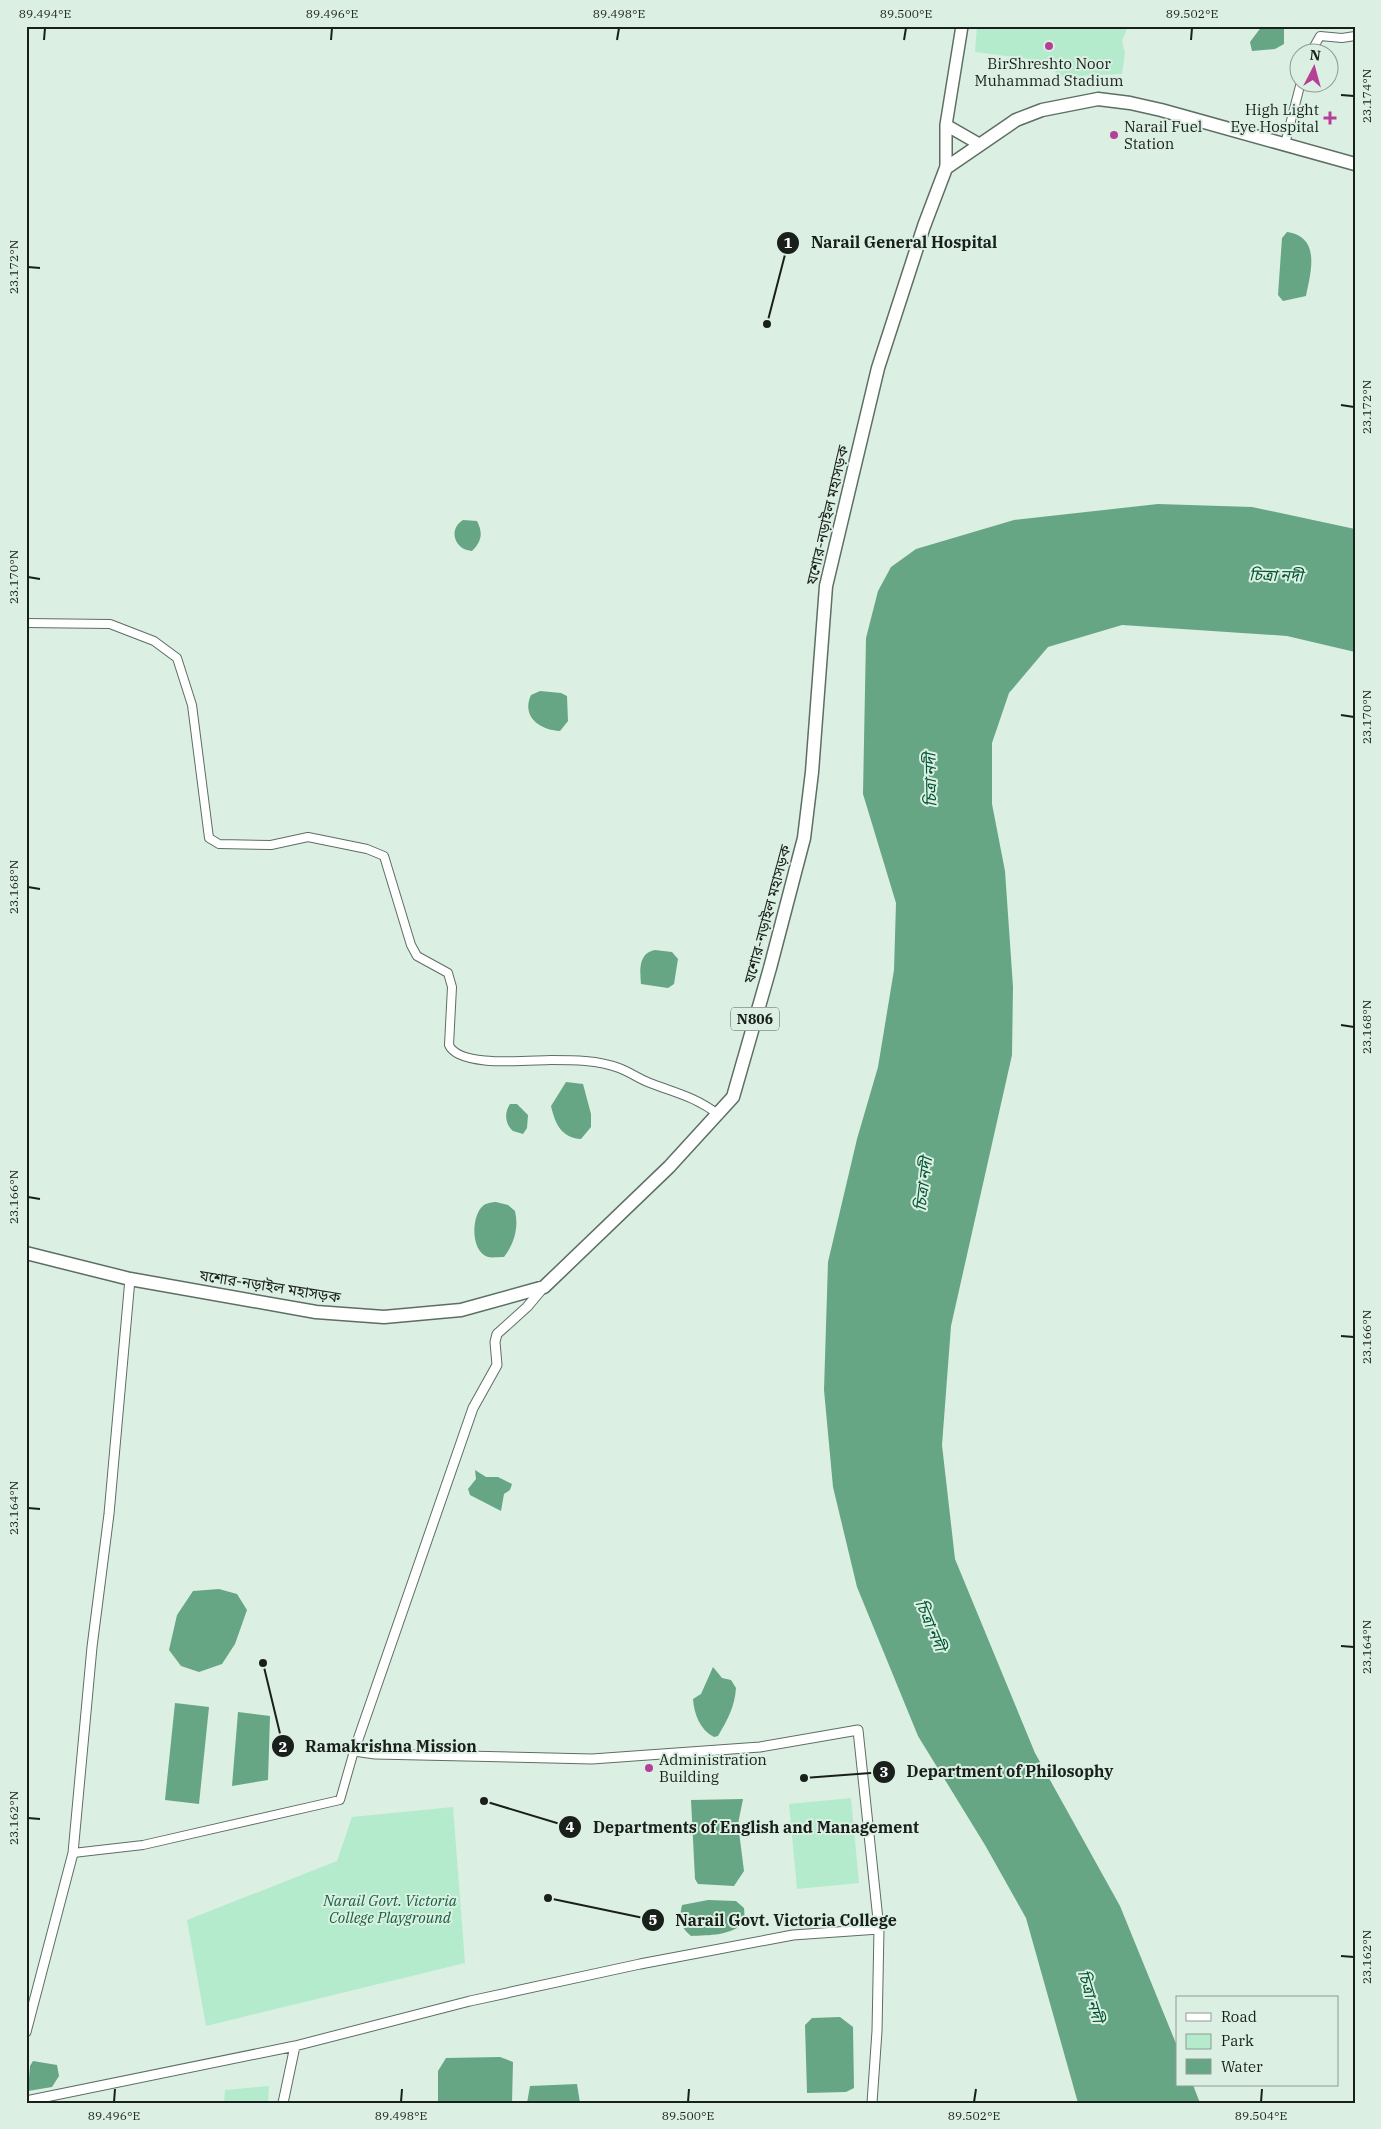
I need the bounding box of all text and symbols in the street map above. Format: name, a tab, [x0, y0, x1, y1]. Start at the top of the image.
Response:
text: 89.494°E	[19, 6, 71, 21]
text: 89.496°E	[306, 6, 358, 21]
text: 89.498°E	[593, 6, 645, 21]
text: 89.500°E	[880, 6, 932, 21]
text: 89.502°E	[1166, 6, 1218, 21]
marker: BirShreshto Noor Muhammad Stadium	[1043, 40, 1055, 52]
north arrow	[1288, 42, 1338, 92]
text: N	[1309, 46, 1322, 65]
place label: BirShreshto Noor Muhammad Stadium	[974, 54, 1124, 90]
text: 23.174°N	[1359, 69, 1374, 123]
place label: High Light Eye Hospital	[1231, 100, 1319, 136]
marker: High Light Eye Hospital	[1323, 111, 1337, 125]
place label: Narail Fuel Station	[1124, 117, 1202, 153]
marker: Narail Fuel Station	[1108, 129, 1120, 141]
callout: Narail General Hospital	[776, 227, 1007, 258]
text: Narail General Hospital	[811, 232, 997, 252]
text: 1	[783, 233, 793, 252]
text: 23.172°N	[6, 240, 21, 294]
text: 23.172°N	[1359, 380, 1374, 434]
street label: যশোর-নড়াইল মহাসড়ক	[801, 442, 853, 588]
text: 23.170°N	[6, 550, 21, 604]
water label: চিত্রা নদী	[1249, 565, 1306, 586]
text: 23.170°N	[1359, 690, 1374, 744]
water label: চিত্রা নদী	[919, 750, 940, 807]
street label: যশোর-নড়াইল মহাসড়ক	[739, 842, 795, 986]
text: 23.168°N	[6, 860, 21, 914]
text: 23.168°N	[1359, 1000, 1374, 1054]
road number: N806	[731, 1008, 779, 1030]
water label: চিত্রা নদী	[910, 1153, 937, 1212]
text: 23.166°N	[6, 1170, 21, 1224]
street label: যশোর-নড়াইল মহাসড়ক	[197, 1265, 343, 1307]
text: 23.166°N	[1359, 1310, 1374, 1364]
text: 23.164°N	[6, 1481, 21, 1535]
water label: চিত্রা নদী	[911, 1596, 952, 1656]
text: 23.164°N	[1359, 1620, 1374, 1674]
callout: Ramakrishna Mission	[270, 1731, 487, 1762]
text: Ramakrishna Mission	[305, 1736, 477, 1756]
text: 2	[278, 1737, 288, 1756]
place label: Administration Building	[659, 1750, 767, 1786]
callout: Department of Philosophy	[872, 1756, 1124, 1787]
text: Department of Philosophy	[907, 1761, 1114, 1781]
marker: Administration Building	[643, 1762, 655, 1774]
text: 3	[879, 1762, 889, 1781]
text: 23.162°N	[6, 1791, 21, 1845]
callout: Departments of English and Management	[558, 1812, 929, 1843]
text: 4	[565, 1817, 575, 1836]
text: Departments of English and Management	[593, 1817, 919, 1837]
park label: Narail Govt. Victoria College Playground	[322, 1891, 458, 1927]
callout: Narail Govt. Victoria College	[640, 1905, 907, 1936]
text: 5	[648, 1910, 658, 1929]
text: Narail Govt. Victoria College	[675, 1910, 897, 1930]
text: 23.162°N	[1359, 1930, 1374, 1984]
water label: চিত্রা নদী	[1074, 1967, 1109, 2027]
legend	[1176, 1996, 1338, 2086]
text: Road	[1221, 2007, 1257, 2026]
text: Park	[1221, 2031, 1254, 2050]
text: Water	[1221, 2057, 1263, 2076]
text: 89.496°E	[88, 2108, 140, 2123]
text: 89.498°E	[375, 2108, 427, 2123]
text: 89.500°E	[662, 2108, 714, 2123]
text: 89.502°E	[948, 2108, 1000, 2123]
text: 89.504°E	[1235, 2108, 1287, 2123]

